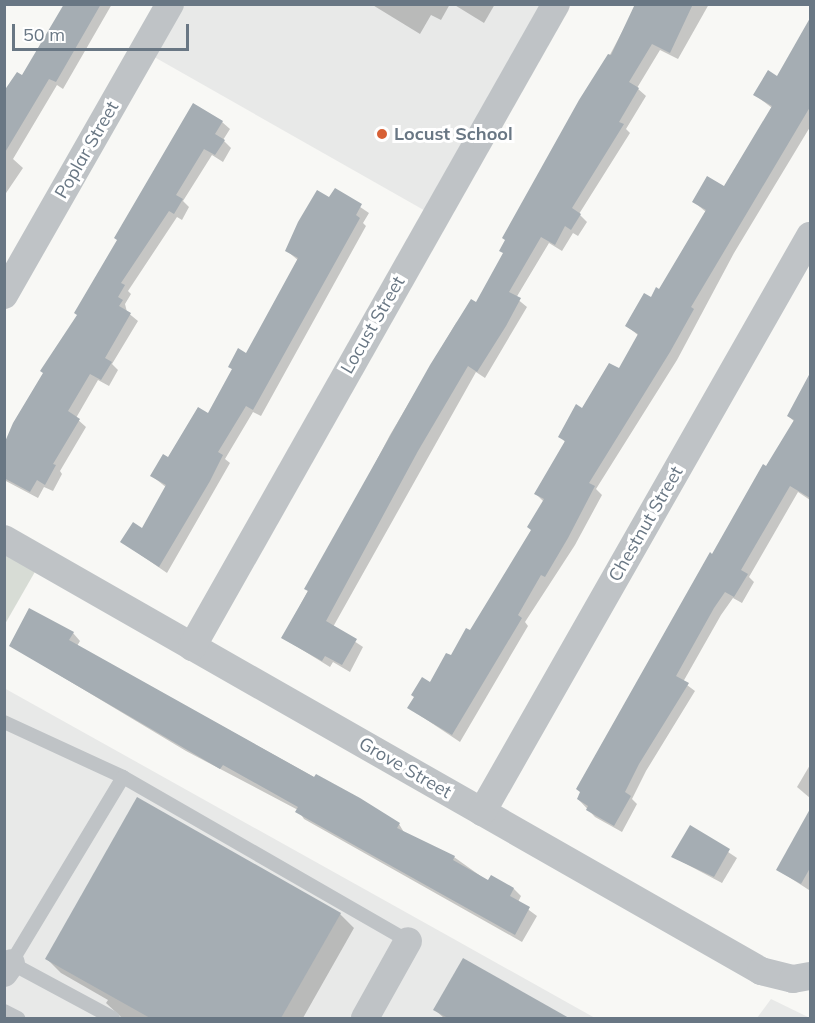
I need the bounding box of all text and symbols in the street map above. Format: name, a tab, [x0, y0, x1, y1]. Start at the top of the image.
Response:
scale bar	[15, 12, 192, 50]
text: 50 m	[23, 23, 65, 46]
street label: Poplar Street	[51, 98, 123, 202]
place label: Locust School	[394, 123, 513, 145]
marker: Locust School	[375, 127, 389, 141]
street label: Locust Street	[336, 272, 410, 378]
street label: Chestnut Street	[604, 463, 688, 585]
street label: Grove Street	[355, 733, 455, 803]

